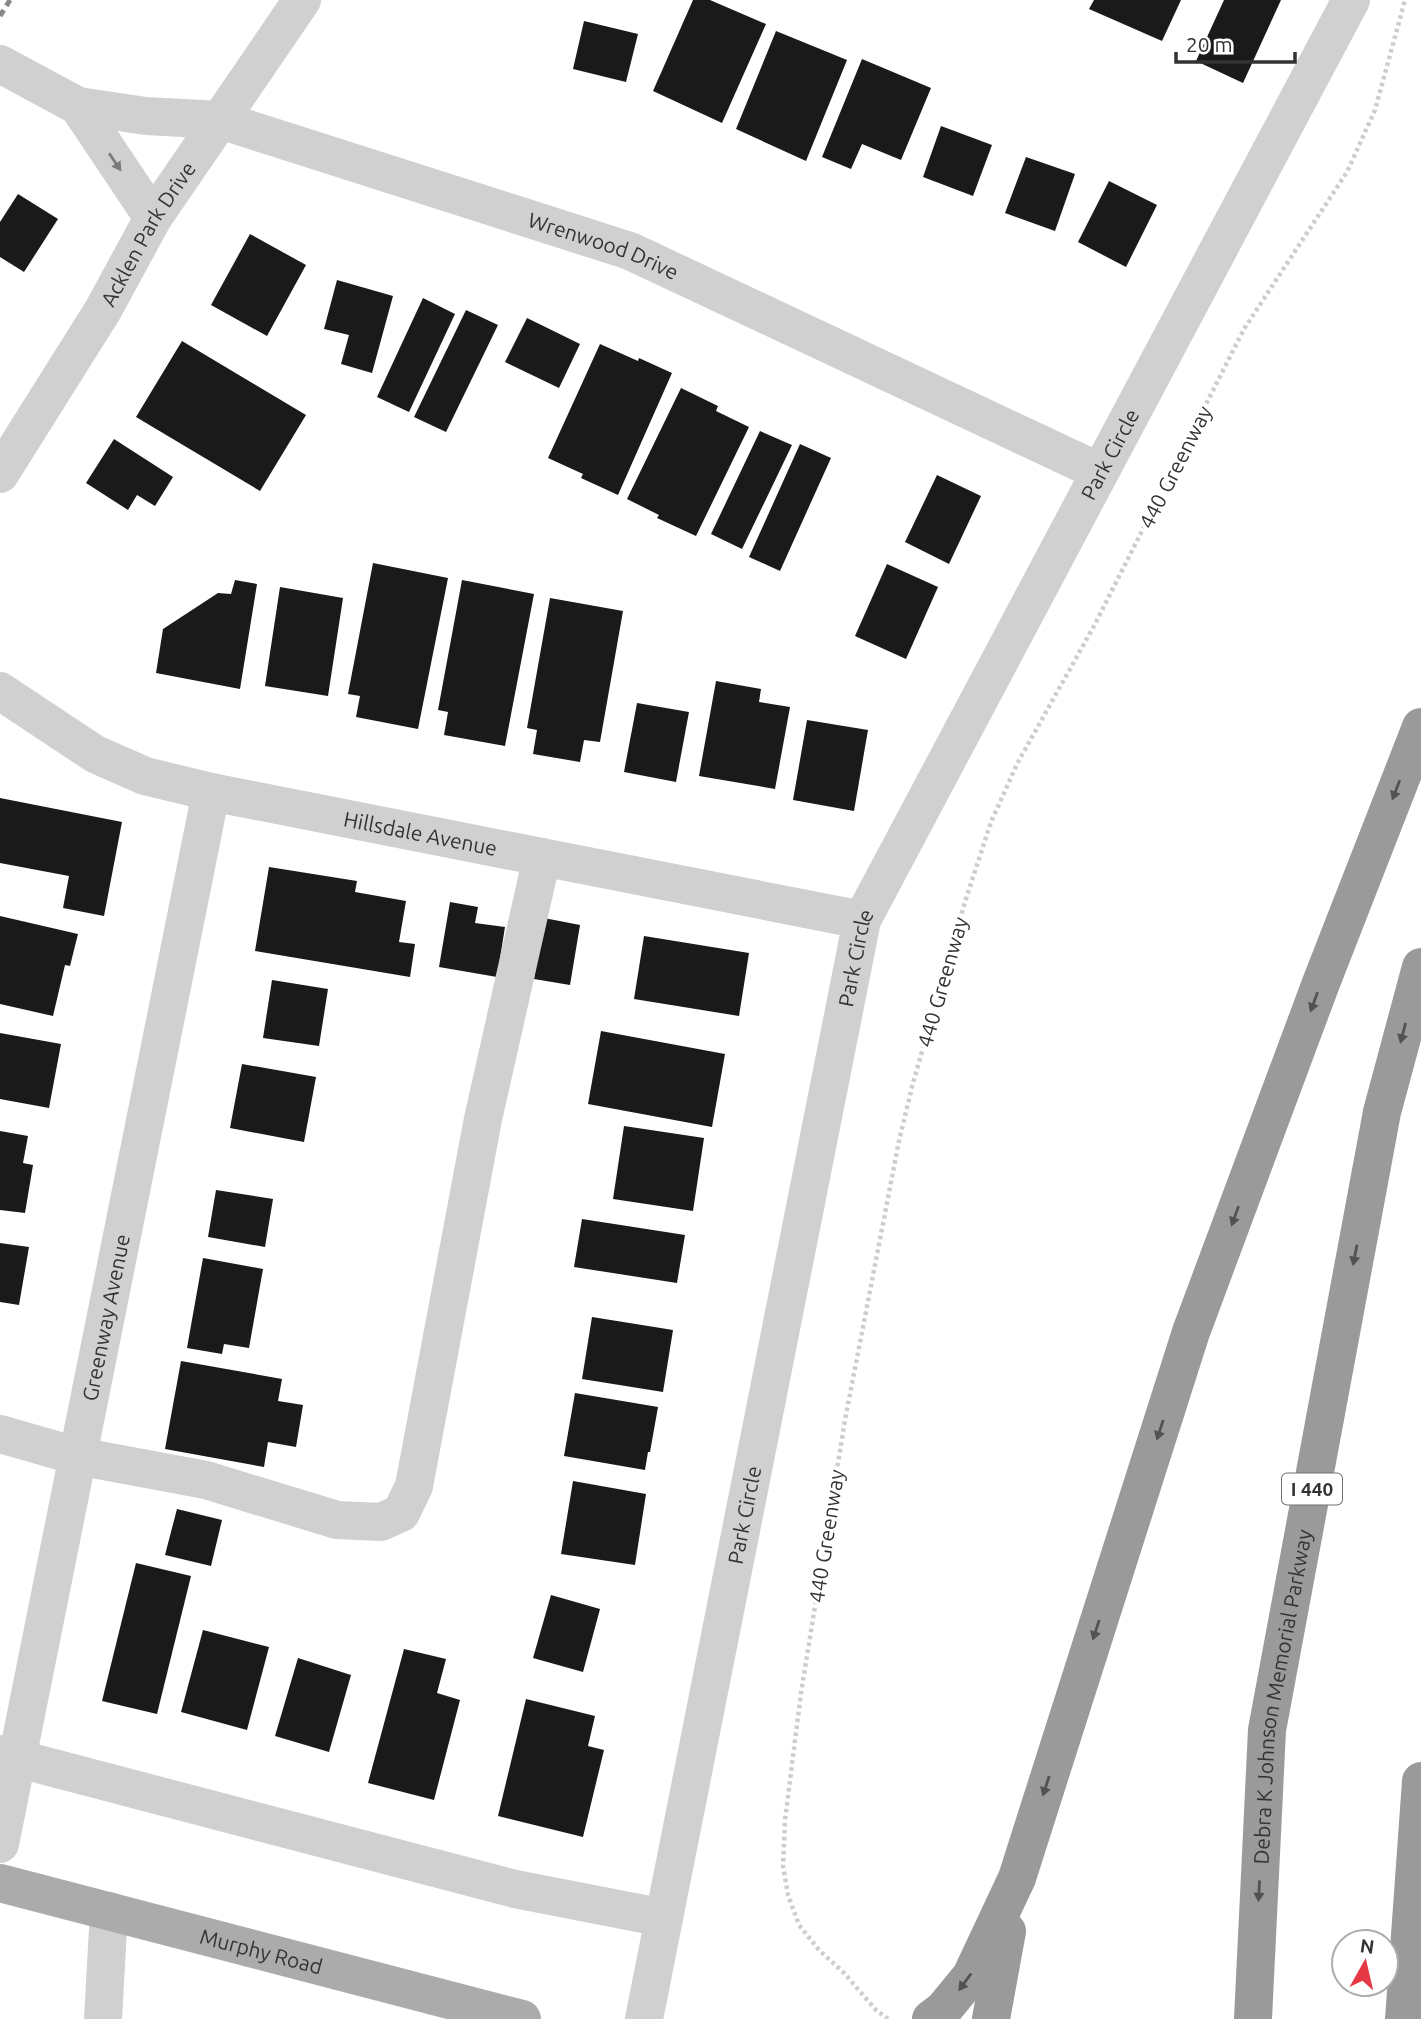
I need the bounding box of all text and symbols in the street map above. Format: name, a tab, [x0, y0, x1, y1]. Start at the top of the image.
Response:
scale bar	[1176, 21, 1295, 65]
text: 20 m	[1186, 32, 1233, 56]
one-way arrow	[109, 152, 122, 172]
street label: Acklen Park Drive	[95, 157, 200, 310]
street label: Wrenwood Drive	[525, 207, 682, 284]
street label: 440 Greenway	[1134, 402, 1216, 532]
street label: Park Circle	[1076, 405, 1144, 504]
one-way arrow	[1391, 780, 1402, 801]
street label: Hillsdale Avenue	[342, 806, 499, 860]
street label: Park Circle	[833, 904, 878, 1009]
street label: 440 Greenway	[912, 914, 972, 1050]
one-way arrow	[1308, 992, 1319, 1013]
one-way arrow	[1397, 1022, 1408, 1044]
one-way arrow	[1229, 1205, 1240, 1226]
street label: Greenway Avenue	[77, 1232, 134, 1403]
one-way arrow	[1350, 1244, 1361, 1266]
one-way arrow	[1154, 1420, 1165, 1441]
street label: Park Circle	[723, 1464, 765, 1566]
street label: 440 Greenway	[804, 1468, 848, 1604]
road number: I 440	[1282, 1474, 1342, 1504]
street label: Debra K Johnson Memorial Parkway	[1249, 1527, 1316, 1865]
one-way arrow	[1090, 1620, 1101, 1641]
one-way arrow	[1040, 1776, 1051, 1797]
one-way arrow	[1253, 1880, 1264, 1902]
street label: Murphy Road	[197, 1924, 325, 1979]
north arrow	[1330, 1928, 1400, 1998]
text: N	[1359, 1934, 1376, 1958]
one-way arrow	[958, 1973, 972, 1992]

